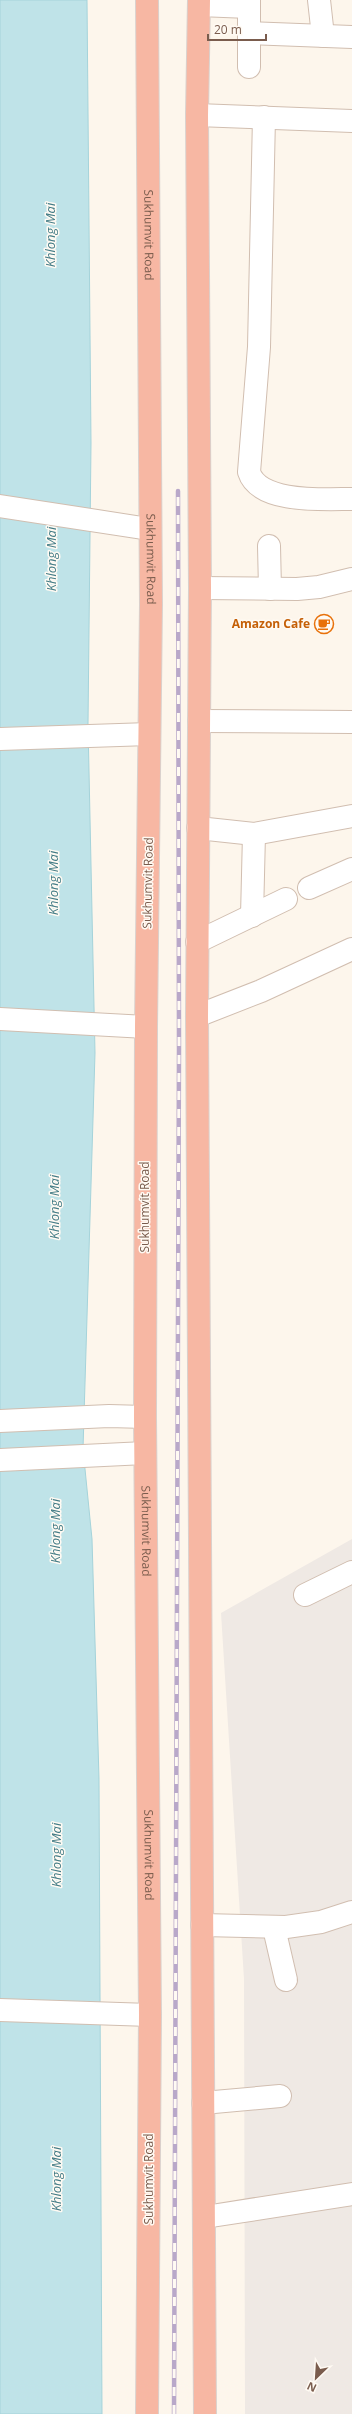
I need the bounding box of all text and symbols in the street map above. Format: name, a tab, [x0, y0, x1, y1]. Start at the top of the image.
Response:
scale bar	[208, 16, 266, 42]
text: 20 m	[214, 21, 242, 38]
street label: Sukhumvit Road	[140, 189, 158, 281]
water label: Khlong Mai	[41, 202, 59, 267]
street label: Sukhumvit Road	[142, 513, 160, 605]
water label: Khlong Mai	[42, 526, 60, 591]
cafe icon: Amazon Cafe	[313, 613, 335, 635]
place label: Amazon Cafe	[232, 615, 310, 632]
street label: Sukhumvit Road	[138, 837, 157, 929]
water label: Khlong Mai	[44, 850, 62, 915]
street label: Sukhumvit Road	[136, 1161, 153, 1253]
water label: Khlong Mai	[45, 1174, 63, 1239]
street label: Sukhumvit Road	[138, 1485, 155, 1577]
water label: Khlong Mai	[46, 1498, 64, 1563]
street label: Sukhumvit Road	[140, 1809, 158, 1901]
water label: Khlong Mai	[47, 1822, 65, 1887]
street label: Sukhumvit Road	[140, 2133, 157, 2225]
water label: Khlong Mai	[47, 2146, 65, 2211]
north arrow	[296, 2358, 336, 2398]
text: N	[304, 2379, 319, 2396]

